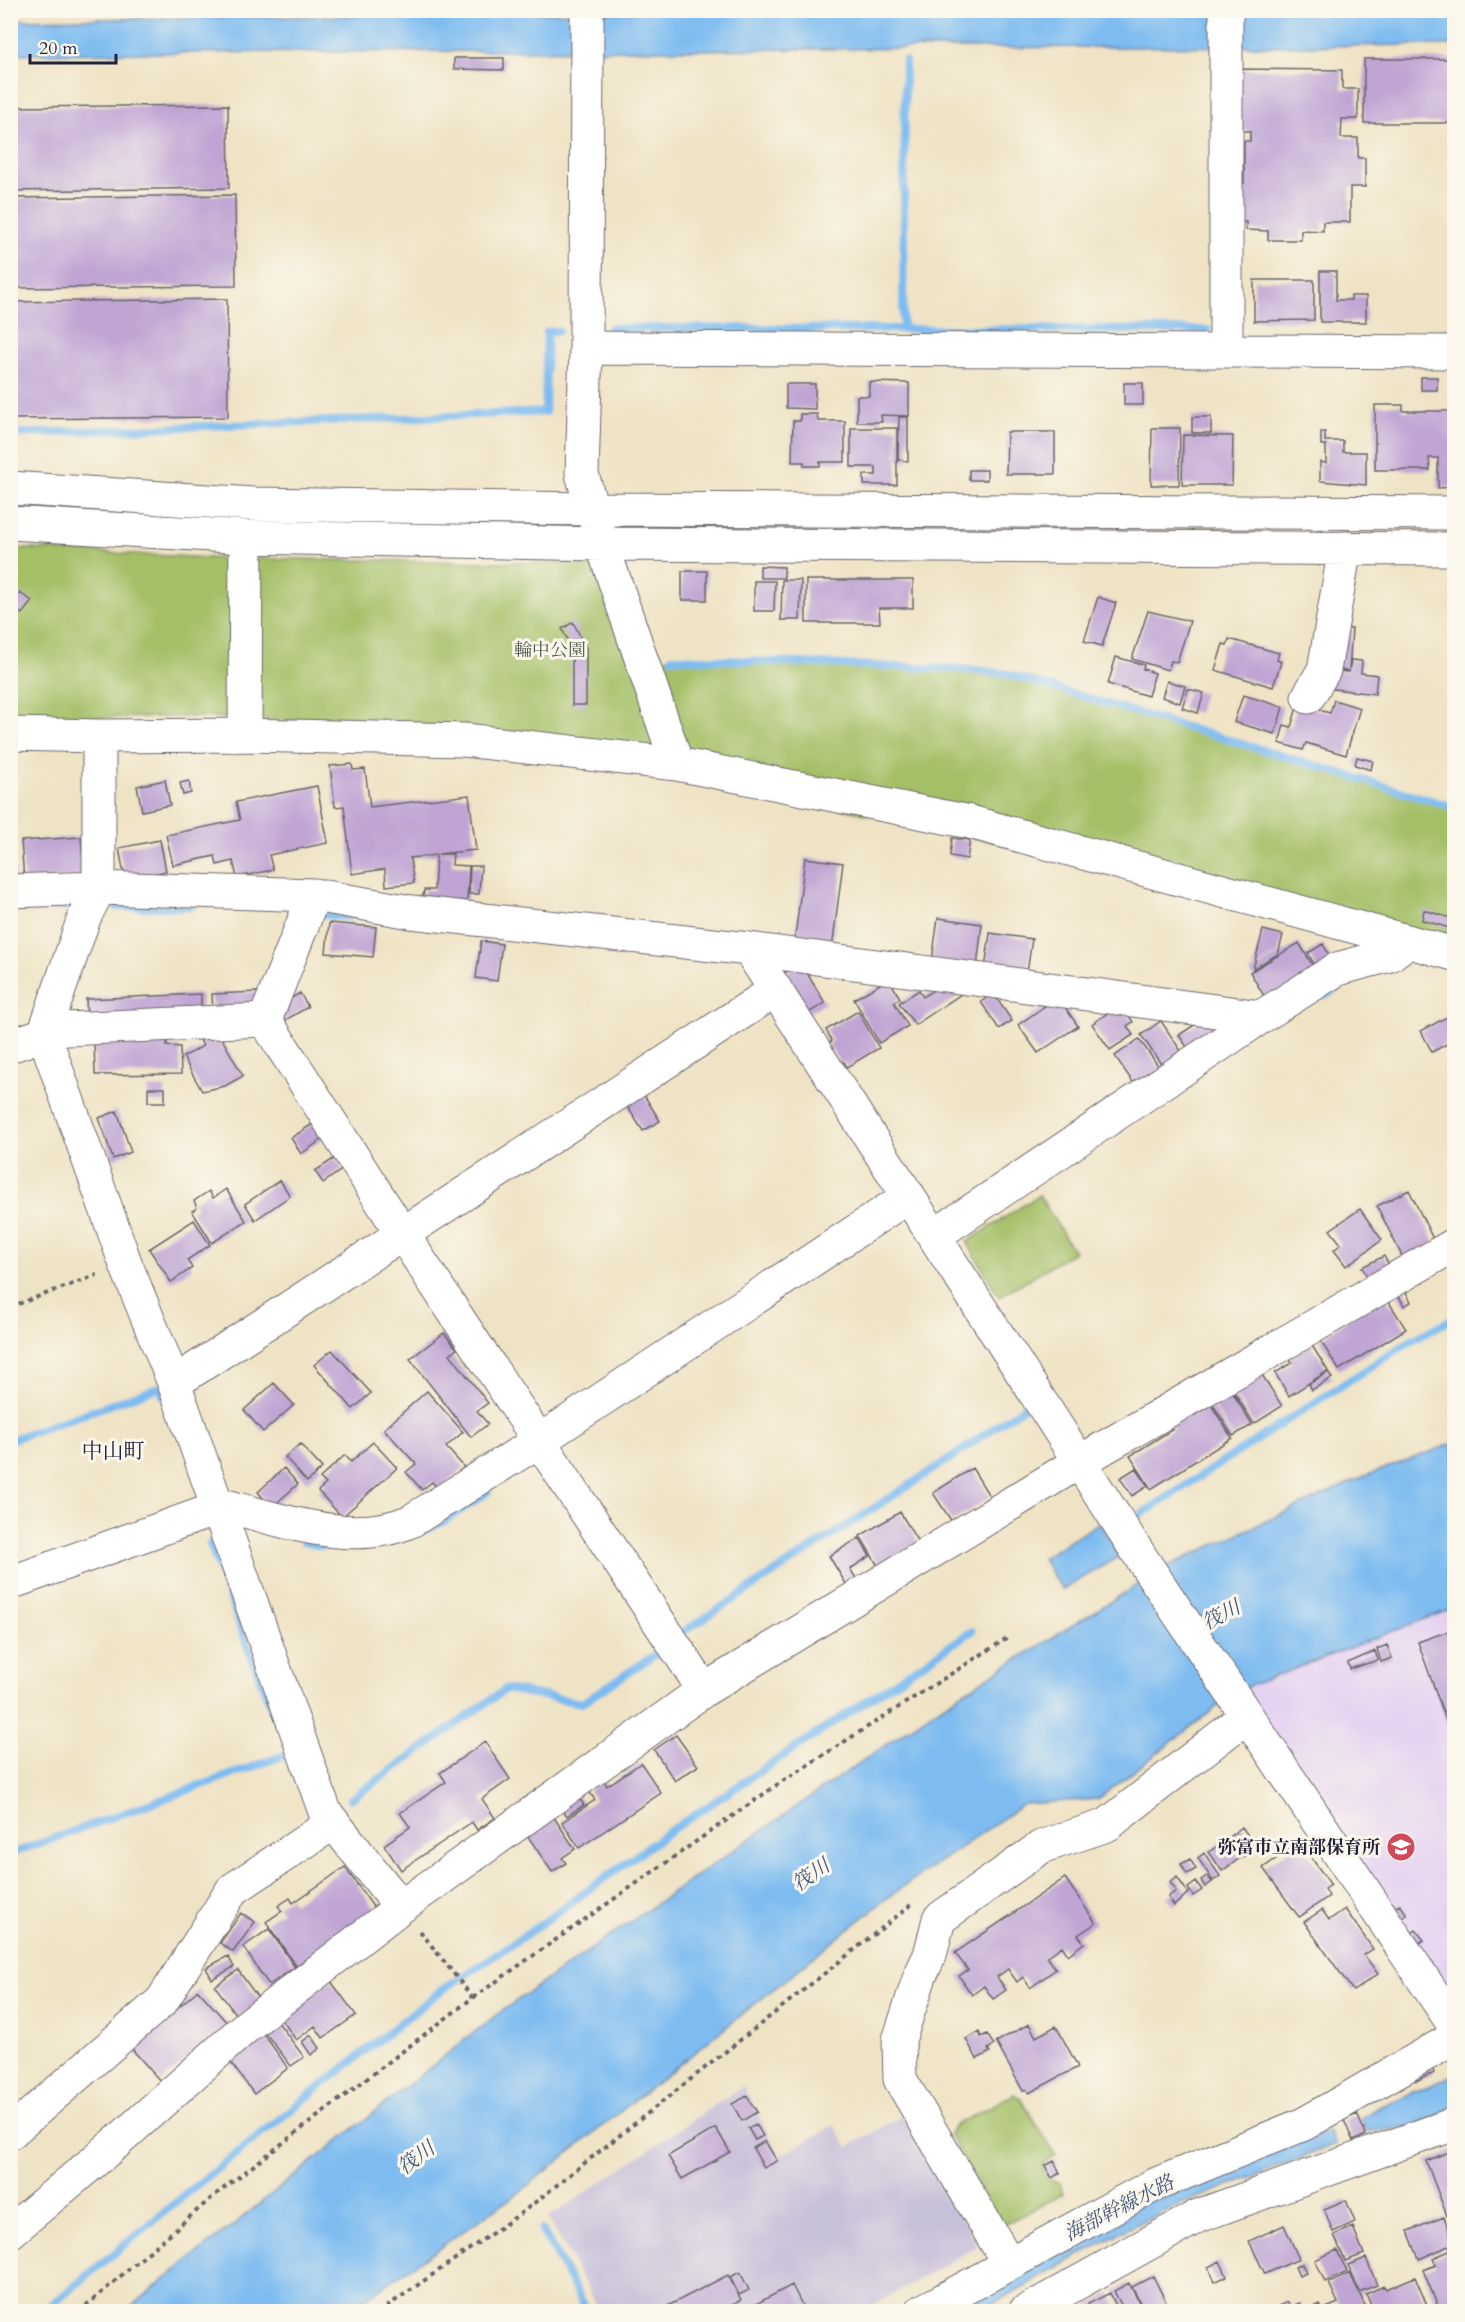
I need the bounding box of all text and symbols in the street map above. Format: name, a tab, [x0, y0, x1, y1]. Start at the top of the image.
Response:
scale bar	[30, 27, 116, 65]
text: 20 m	[39, 36, 78, 61]
park label: 輪中公園	[514, 638, 586, 663]
district label: 中山町	[82, 1437, 145, 1466]
water label: 筏川	[1197, 1593, 1247, 1636]
school or university icon: 弥富市立南部保育所	[1385, 1831, 1417, 1863]
place label: 弥富市立南部保育所	[1218, 1835, 1380, 1860]
water label: 筏川	[787, 1851, 837, 1898]
water label: 筏川	[392, 2134, 442, 2181]
water label: 海部幹線水路	[1059, 2168, 1180, 2247]

